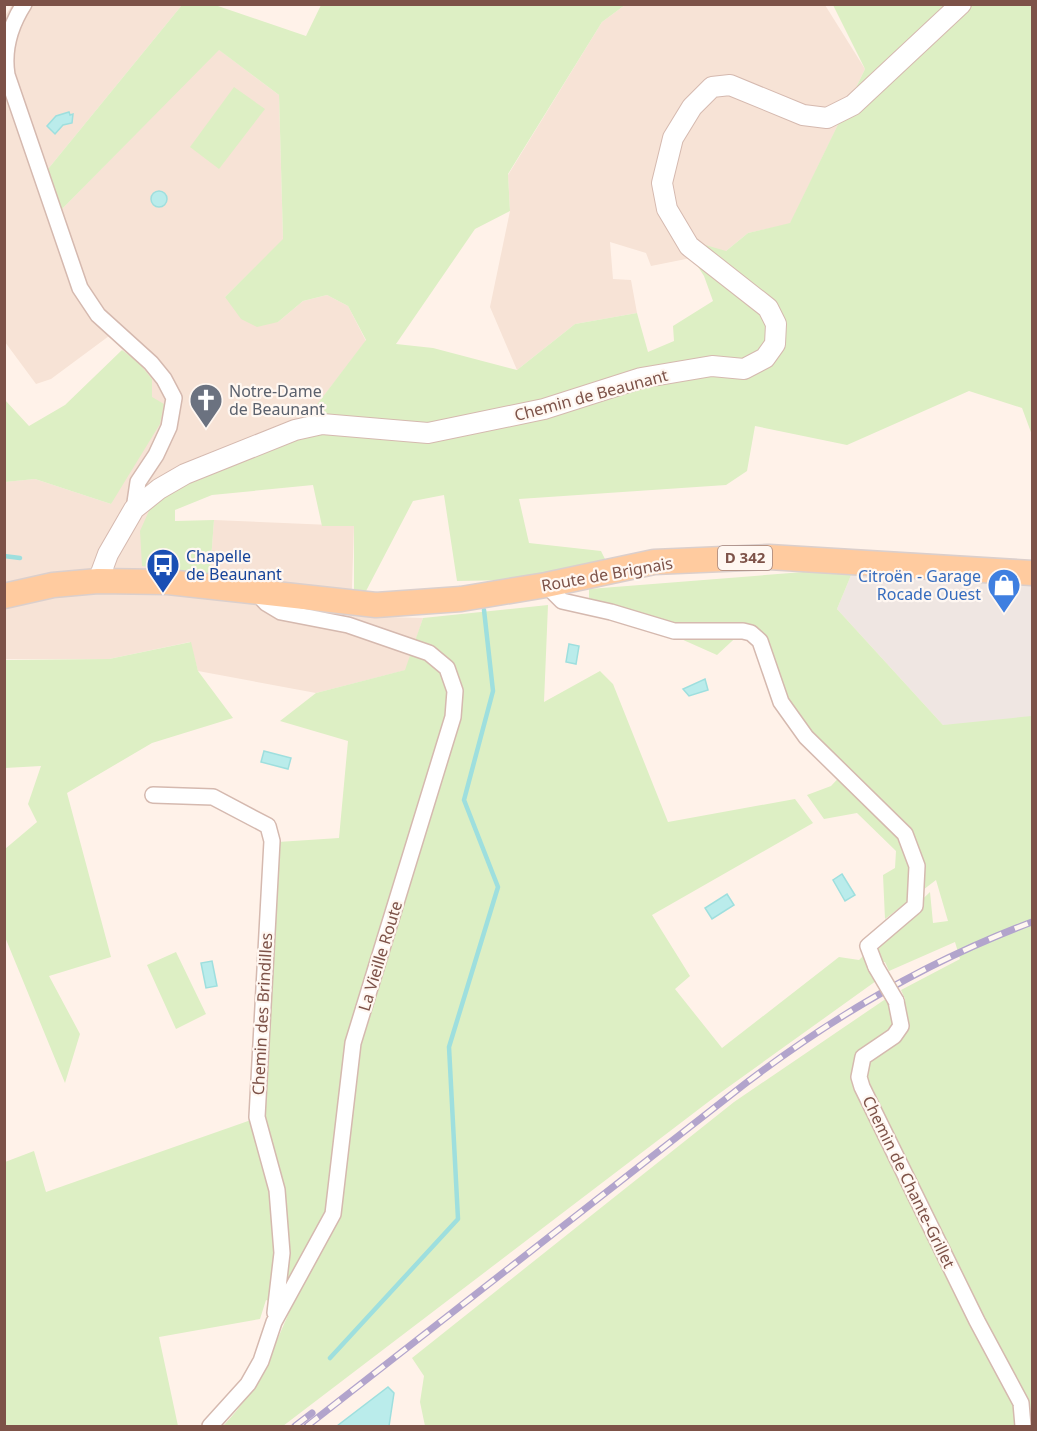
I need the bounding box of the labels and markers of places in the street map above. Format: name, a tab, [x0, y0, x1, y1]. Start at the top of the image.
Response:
place label: Notre-Dame de Beaunant	[229, 380, 325, 420]
church icon: Notre-Dame de Beaunant	[188, 382, 224, 429]
place label: Chapelle de Beaunant	[186, 545, 282, 585]
bus stop icon: Chapelle de Beaunant	[145, 547, 181, 594]
place label: Citroën - Garage Rocade Ouest	[858, 565, 981, 605]
shop icon: Citroën - Garage Rocade Ouest	[986, 567, 1022, 614]

